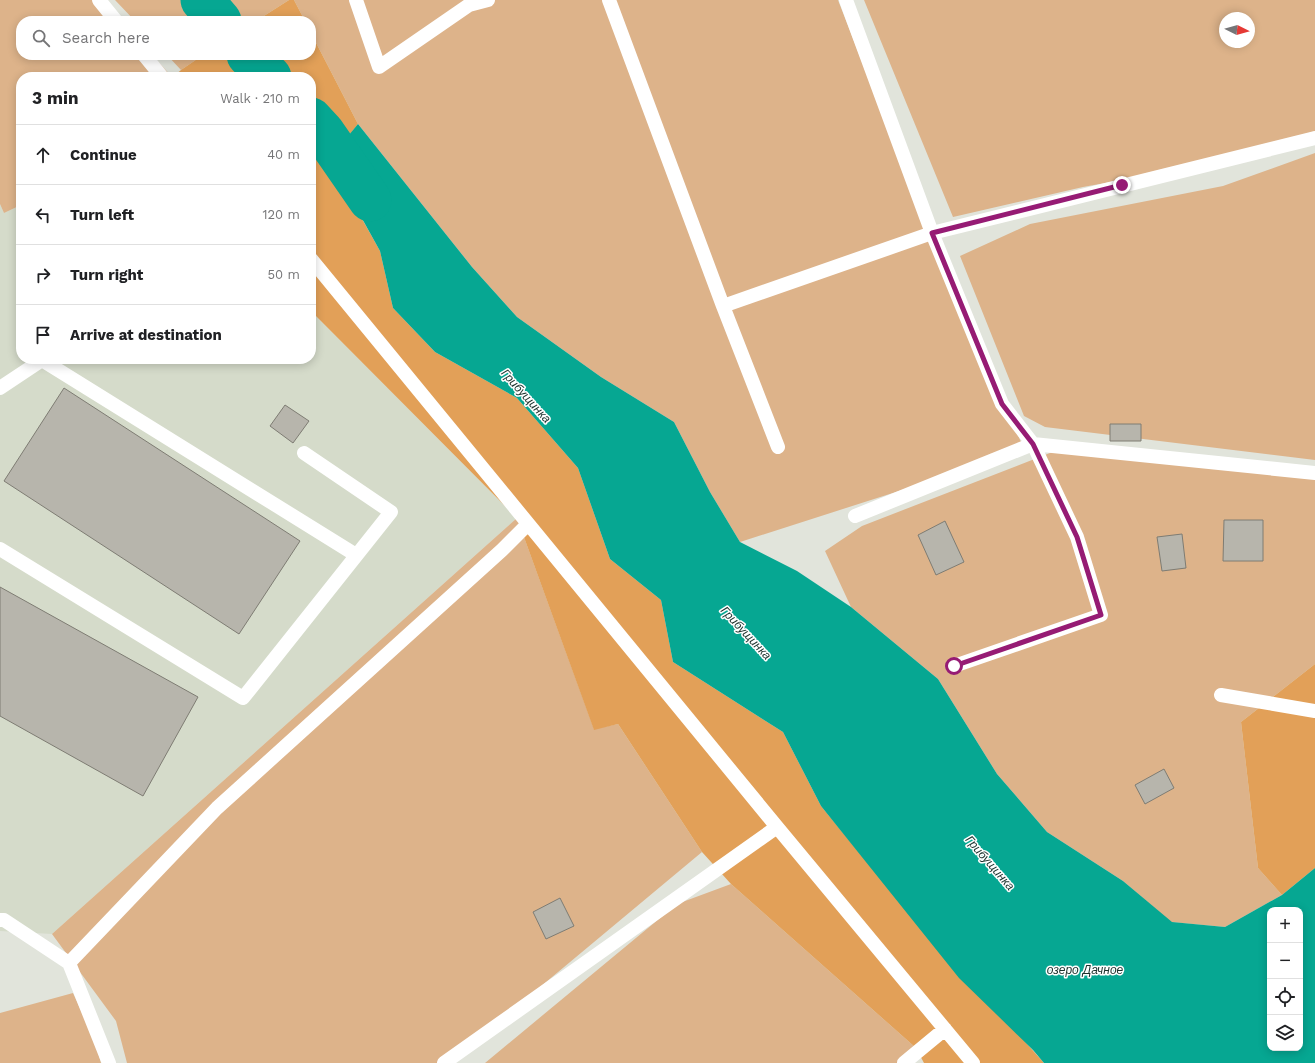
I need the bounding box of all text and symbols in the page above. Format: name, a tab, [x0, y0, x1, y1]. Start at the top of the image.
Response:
north arrow	[1219, 12, 1255, 48]
search box	[16, 16, 316, 60]
icon: search	[30, 27, 52, 49]
text: Search here	[62, 29, 150, 47]
text: 3 min	[32, 88, 78, 108]
text: Walk · 210 m	[220, 91, 300, 106]
icon: ahead	[32, 144, 54, 166]
text: Continue	[70, 146, 137, 164]
text: 40 m	[267, 147, 300, 162]
route end	[1113, 176, 1131, 194]
icon: left	[32, 204, 54, 226]
text: Turn left	[70, 206, 134, 224]
text: 120 m	[262, 207, 300, 222]
icon: right	[32, 264, 54, 286]
text: Turn right	[70, 266, 143, 284]
text: 50 m	[268, 267, 300, 282]
icon: arrive	[32, 324, 54, 346]
text: Arrive at destination	[70, 326, 222, 344]
water label: Грибущинка	[498, 366, 554, 426]
water label: Грибущинка	[718, 603, 774, 663]
route start	[945, 657, 963, 675]
water label: Грибущинка	[963, 833, 1018, 893]
map controls	[1267, 907, 1303, 1051]
button: +	[1267, 907, 1303, 943]
button: −	[1267, 943, 1303, 979]
water label: озеро Дачное	[1047, 963, 1124, 977]
button: locate	[1267, 979, 1303, 1015]
button: layers	[1267, 1015, 1303, 1051]

